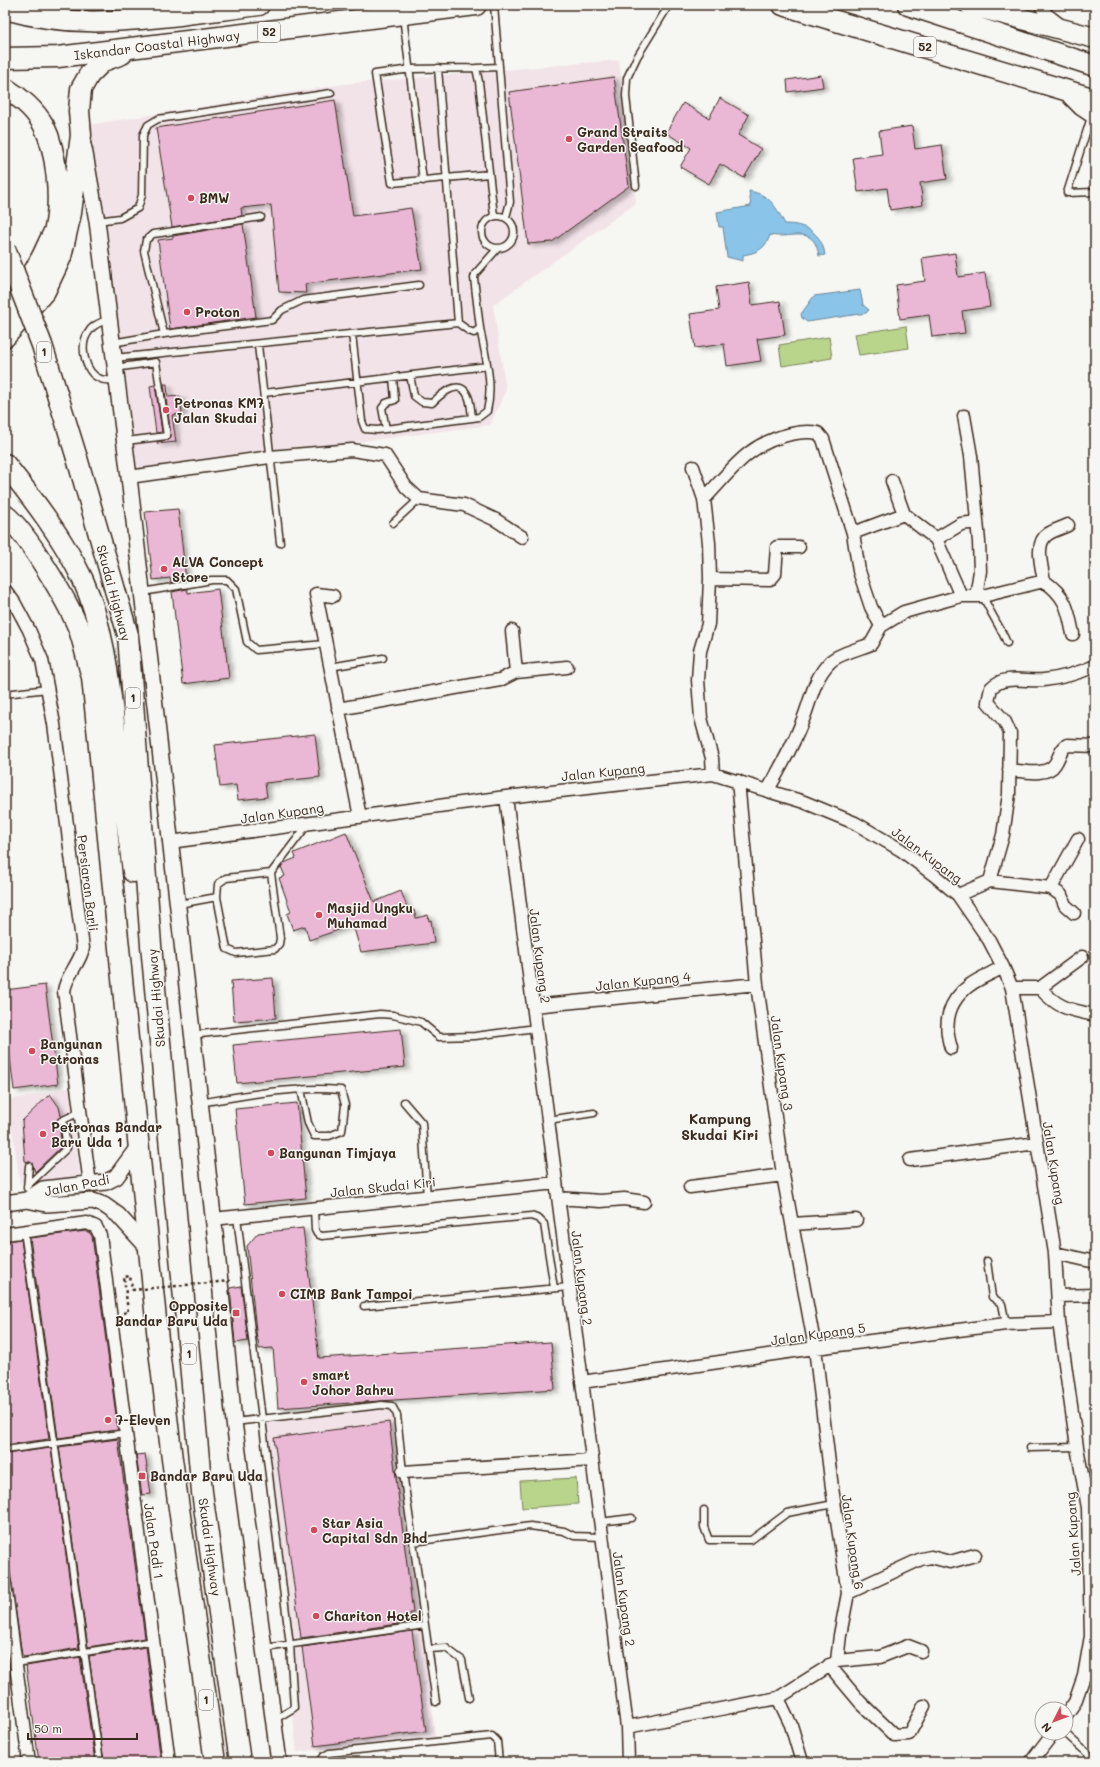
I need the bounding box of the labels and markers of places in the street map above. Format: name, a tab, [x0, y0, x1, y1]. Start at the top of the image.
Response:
place label: Grand Straits Garden Seafood	[577, 123, 683, 155]
marker: Grand Straits Garden Seafood	[564, 134, 574, 144]
place label: BMW	[199, 189, 229, 206]
marker: BMW	[186, 193, 196, 203]
place label: Proton	[195, 303, 240, 320]
marker: Proton	[182, 307, 192, 317]
place label: Petronas KM7 Jalan Skudai	[174, 394, 264, 426]
marker: Petronas KM7 Jalan Skudai	[161, 405, 171, 415]
place label: ALVA Concept Store	[172, 553, 264, 585]
marker: ALVA Concept Store	[159, 564, 169, 574]
place label: Masjid Ungku Muhamad	[327, 899, 413, 931]
marker: Masjid Ungku Muhamad	[314, 910, 324, 920]
place label: Bangunan Petronas	[40, 1035, 102, 1067]
marker: Bangunan Petronas	[27, 1046, 37, 1056]
place label: Petronas Bandar Baru Uda 1	[51, 1118, 162, 1150]
marker: Petronas Bandar Baru Uda 1	[38, 1129, 48, 1139]
place label: Bangunan Timjaya	[279, 1144, 396, 1162]
marker: Bangunan Timjaya	[266, 1148, 276, 1158]
place label: CIMB Bank Tampoi	[290, 1285, 413, 1302]
marker: CIMB Bank Tampoi	[277, 1289, 287, 1299]
place label: Opposite Bandar Baru Uda	[115, 1297, 228, 1329]
marker: Opposite Bandar Baru Uda	[231, 1308, 241, 1318]
place label: smart Johor Bahru	[312, 1366, 394, 1398]
marker: smart Johor Bahru	[299, 1377, 309, 1387]
place label: 7-Eleven	[116, 1411, 171, 1428]
marker: 7-Eleven	[103, 1415, 113, 1425]
place label: Bandar Baru Uda	[150, 1467, 263, 1484]
marker: Bandar Baru Uda	[137, 1471, 147, 1481]
place label: Star Asia Capital Sdn Bhd	[322, 1514, 427, 1546]
marker: Star Asia Capital Sdn Bhd	[309, 1525, 319, 1535]
place label: Chariton Hotel	[324, 1607, 422, 1624]
marker: Chariton Hotel	[311, 1611, 321, 1621]

